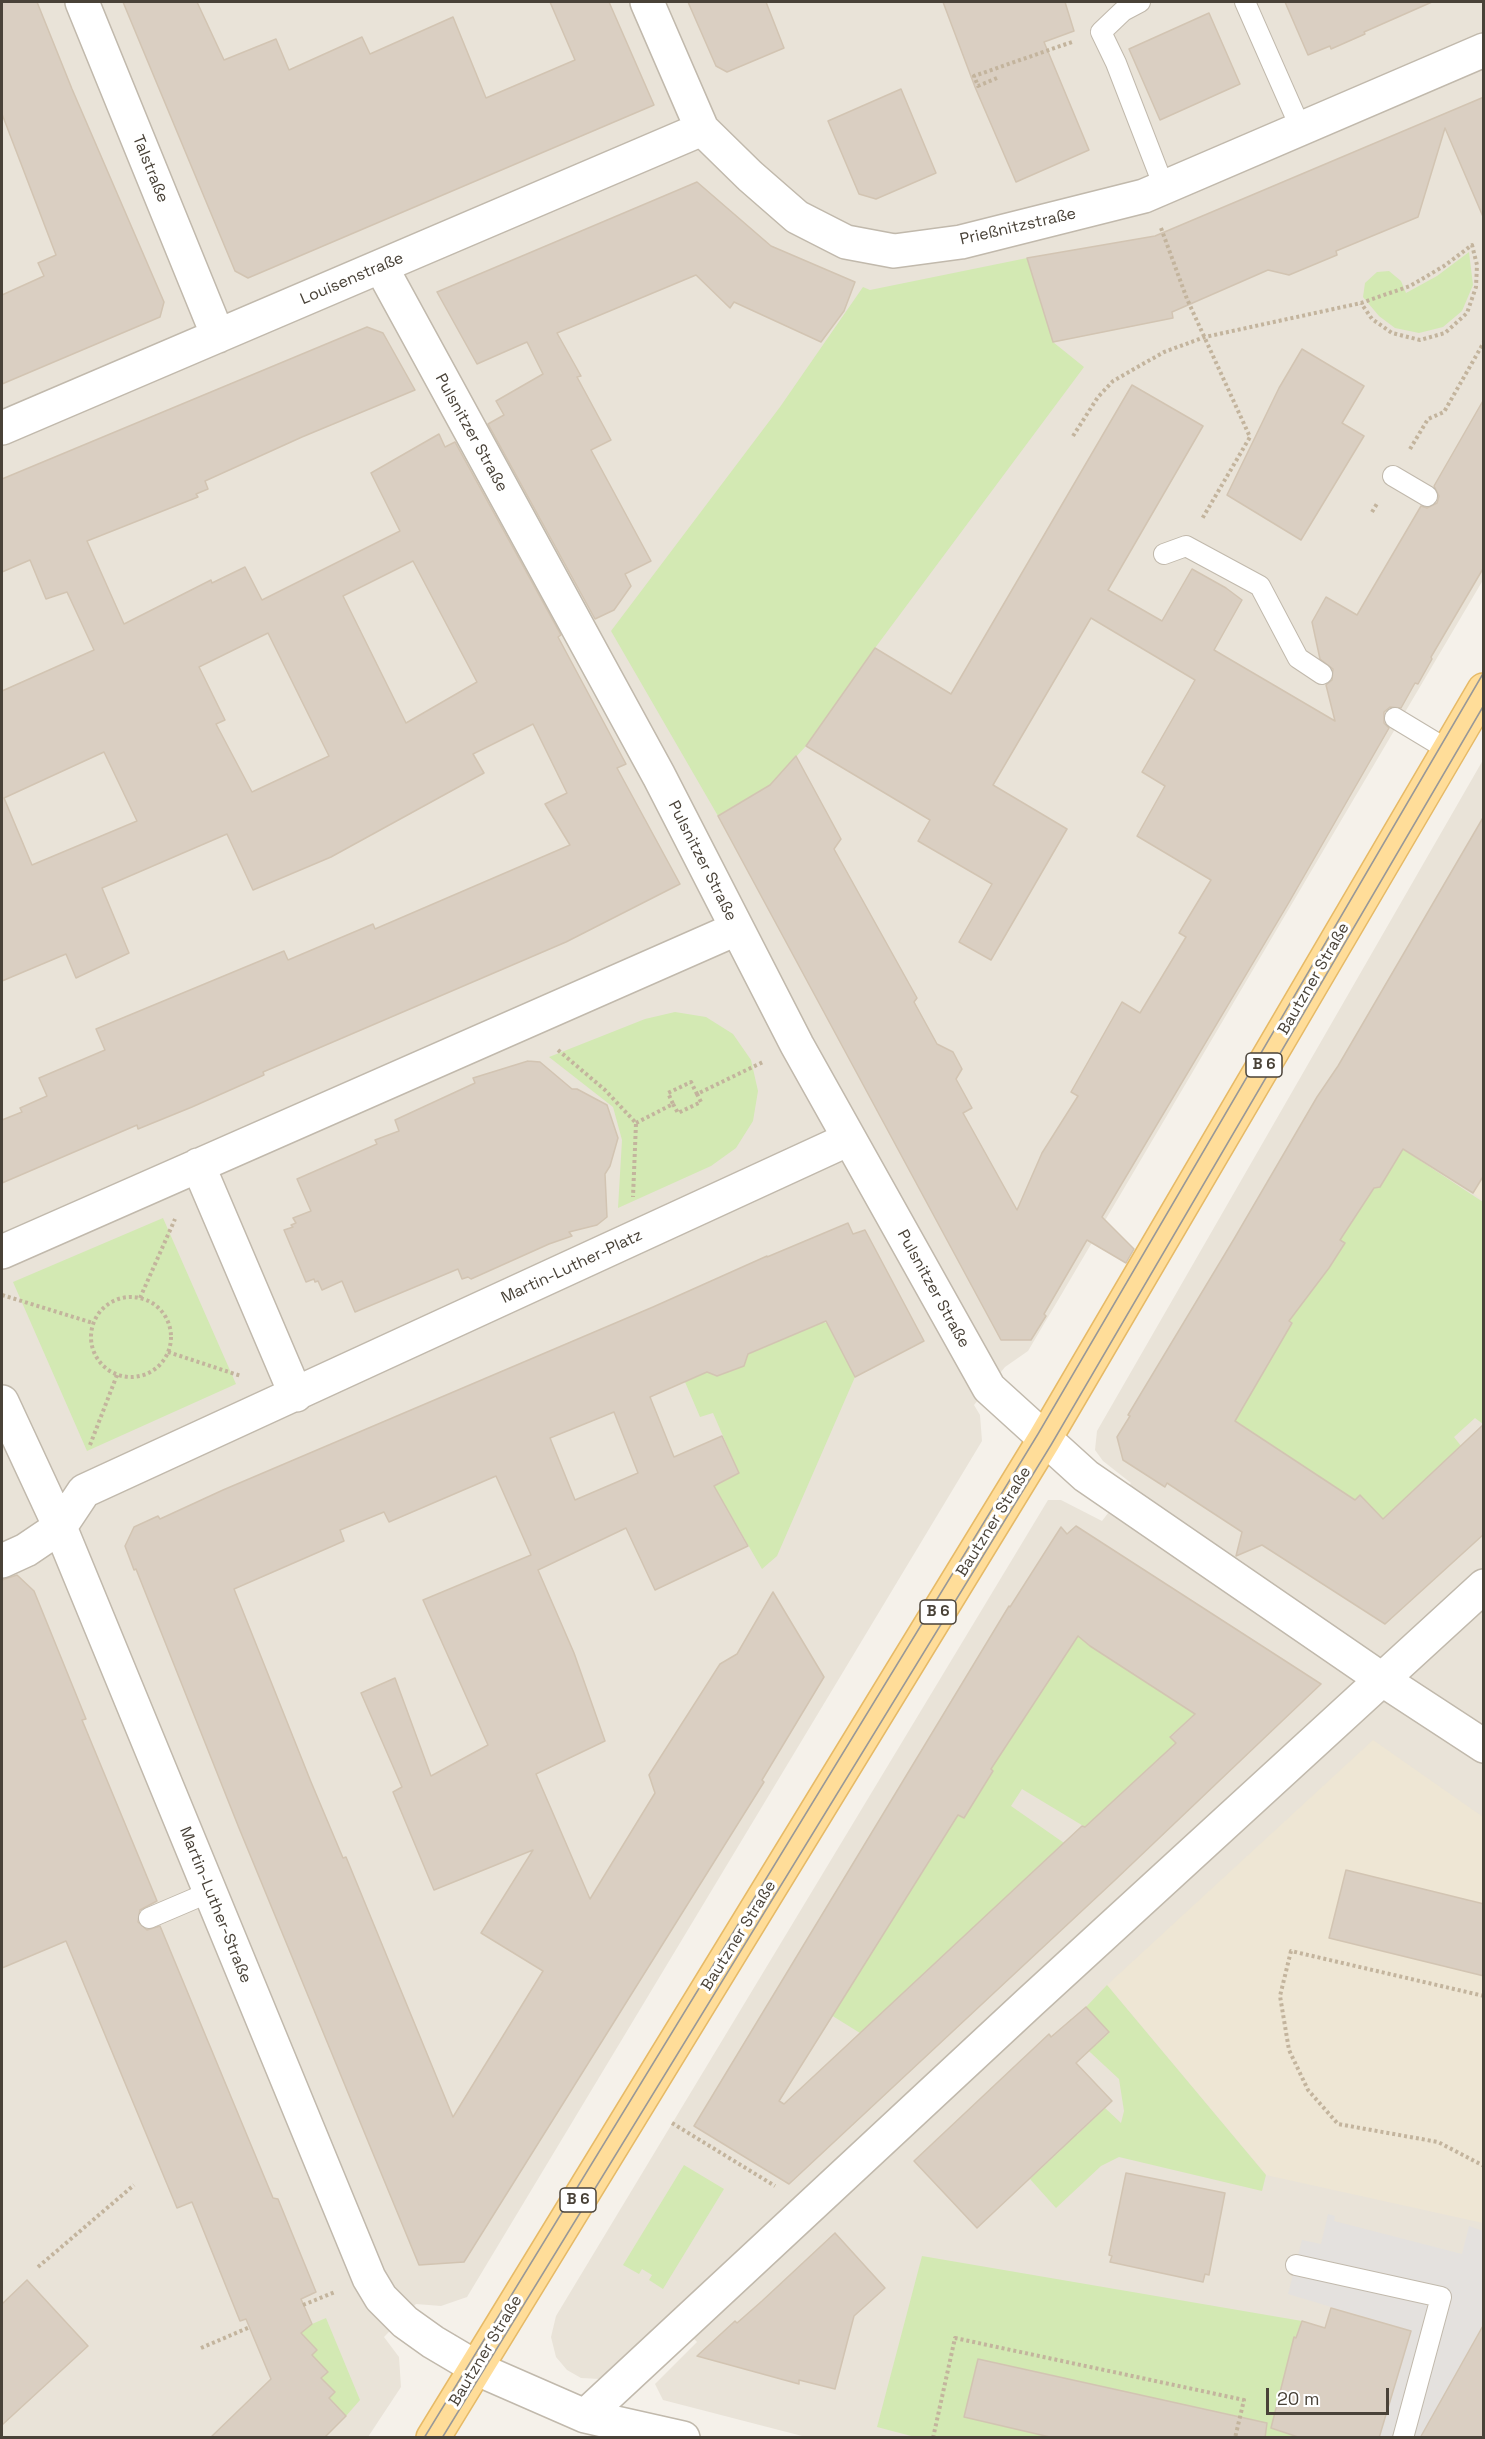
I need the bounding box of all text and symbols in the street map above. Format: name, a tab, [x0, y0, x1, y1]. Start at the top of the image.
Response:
street label: Talstraße	[128, 132, 172, 206]
street label: Prießnitzstraße	[958, 204, 1078, 250]
street label: Louisenstraße	[298, 249, 406, 309]
street label: Pulsnitzer Straße	[431, 371, 511, 495]
street label: Pulsnitzer Straße	[663, 798, 741, 924]
street label: Bautzner Straße	[1274, 920, 1354, 1038]
road number: B 6	[1246, 1053, 1282, 1077]
street label: Martin-Luther-Platz	[498, 1226, 646, 1308]
street label: Pulsnitzer Straße	[893, 1227, 973, 1351]
street label: Bautzner Straße	[952, 1463, 1036, 1581]
road number: B 6	[920, 1600, 956, 1624]
street label: Martin-Luther-Straße	[175, 1824, 255, 1986]
street label: Bautzner Straße	[697, 1877, 781, 1995]
road number: B 6	[560, 2188, 596, 2212]
street label: Bautzner Straße	[445, 2292, 527, 2410]
scale bar	[1269, 2376, 1392, 2414]
text: 20 m	[1277, 2387, 1320, 2410]

